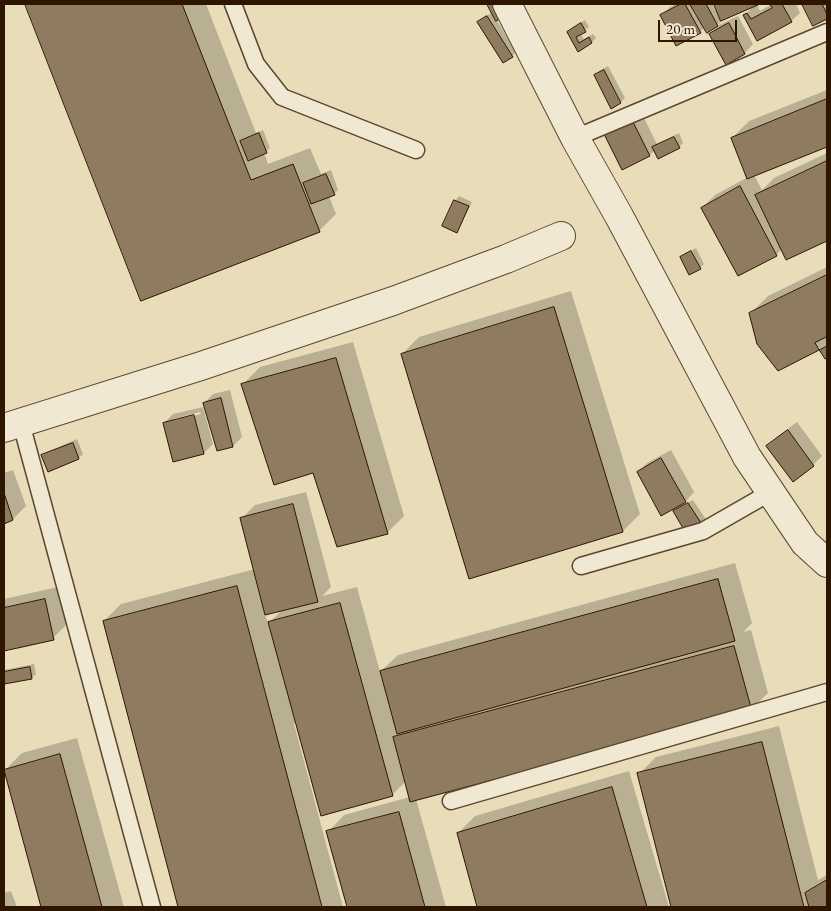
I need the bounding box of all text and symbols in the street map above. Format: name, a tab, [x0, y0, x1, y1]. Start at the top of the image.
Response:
scale bar	[661, 10, 740, 42]
text: 20 m	[666, 19, 695, 38]

